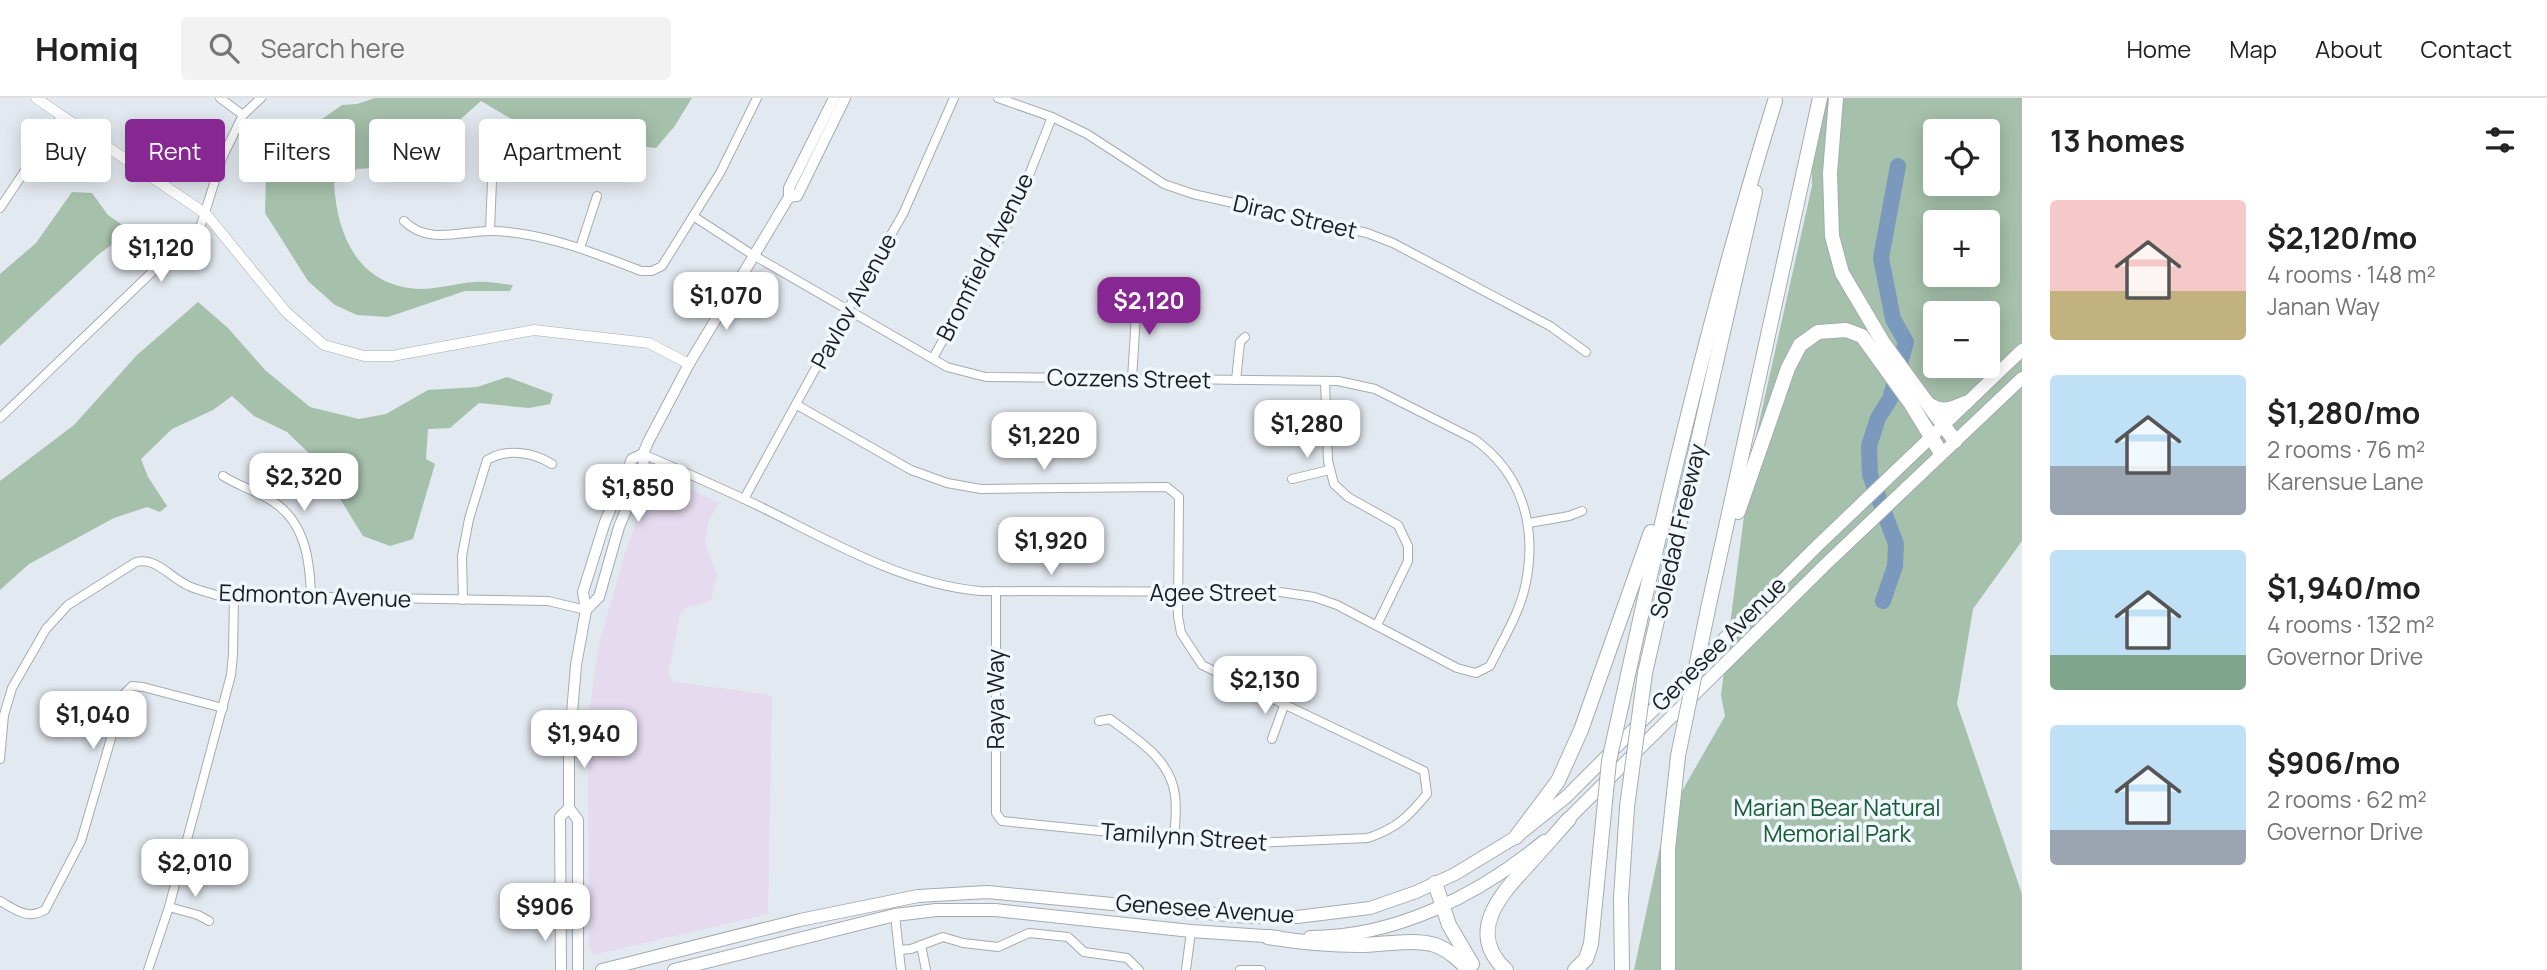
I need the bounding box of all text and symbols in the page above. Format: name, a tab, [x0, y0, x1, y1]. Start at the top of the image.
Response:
search box	[181, 17, 671, 80]
text: Homiq	[35, 26, 139, 71]
icon: search	[205, 29, 243, 67]
text: Search here	[261, 30, 405, 66]
text: Home	[2126, 32, 2191, 65]
text: Map	[2229, 32, 2277, 65]
text: About	[2315, 32, 2383, 65]
text: Contact	[2421, 32, 2512, 65]
chip: Buy	[21, 119, 111, 182]
chip: Rent	[125, 119, 225, 182]
chip: Filters	[239, 119, 355, 182]
chip: New	[369, 119, 465, 182]
chip: Apartment	[479, 119, 646, 182]
map controls	[1923, 119, 2000, 378]
button: locate	[1923, 119, 2000, 196]
text: 13 homes	[2050, 120, 2185, 161]
icon: filters	[2481, 121, 2519, 159]
street label: Bromfield Avenue	[928, 167, 1040, 346]
street label: Dirac Street	[1230, 186, 1360, 246]
button: +	[1923, 210, 2000, 287]
text: $2,120/mo	[2267, 217, 2417, 258]
pin: $1,120	[104, 225, 218, 284]
street label: Pavlov Avenue	[803, 227, 904, 374]
icon: home	[2106, 228, 2190, 312]
text: $1,120	[128, 231, 194, 263]
text: 4 rooms · 148 m²	[2267, 258, 2436, 290]
pin: $1,070	[669, 272, 783, 332]
pin: $2,120	[1092, 278, 1206, 337]
text: $1,070	[689, 279, 763, 311]
text: $2,120	[1113, 284, 1185, 316]
text: Janan Way	[2267, 290, 2380, 322]
button: −	[1923, 301, 2000, 378]
street label: Cozzens Street	[1047, 361, 1211, 395]
text: $1,280/mo	[2267, 392, 2420, 433]
pin: $1,280	[1250, 400, 1364, 460]
icon: home	[2106, 403, 2190, 487]
text: $1,280	[1270, 407, 1344, 439]
pin: $1,220	[987, 412, 1101, 472]
text: $1,220	[1007, 419, 1081, 451]
text: 2 rooms · 76 m²	[2267, 433, 2425, 465]
street label: Soledad Freeway	[1641, 440, 1713, 621]
pin: $2,320	[247, 454, 361, 513]
text: $2,320	[265, 460, 343, 492]
pin: $1,850	[581, 464, 695, 524]
text: Karensue Lane	[2267, 465, 2424, 497]
text: $1,850	[601, 471, 675, 503]
pin: $1,920	[994, 518, 1108, 577]
text: $1,920	[1014, 524, 1088, 556]
text: $1,940/mo	[2267, 567, 2421, 608]
street label: Genesee Avenue	[1644, 569, 1793, 718]
street label: Edmonton Avenue	[218, 576, 412, 614]
street label: Agee Street	[1149, 576, 1277, 608]
icon: home	[2106, 578, 2190, 662]
text: 4 rooms · 132 m²	[2267, 608, 2435, 640]
text: Governor Drive	[2267, 640, 2423, 672]
street label: Raya Way	[979, 649, 1011, 749]
pin: $2,130	[1208, 656, 1322, 716]
text: $2,130	[1230, 663, 1300, 695]
pin: $1,040	[36, 692, 150, 751]
text: $1,040	[56, 698, 130, 730]
pin: $1,940	[527, 710, 641, 770]
text: $1,940	[547, 717, 621, 749]
text: $906/mo	[2267, 742, 2400, 783]
icon: home	[2106, 753, 2190, 837]
text: 2 rooms · 62 m²	[2267, 783, 2427, 815]
park label: Marian Bear Natural Memorial Park	[1733, 791, 1941, 849]
street label: Tamilynn Street	[1100, 814, 1268, 858]
text: Governor Drive	[2267, 815, 2423, 847]
pin: $2,010	[138, 840, 252, 899]
text: $2,010	[157, 846, 233, 878]
pin: $906	[504, 884, 586, 943]
street label: Genesee Avenue	[1115, 886, 1295, 930]
text: $906	[516, 890, 574, 922]

